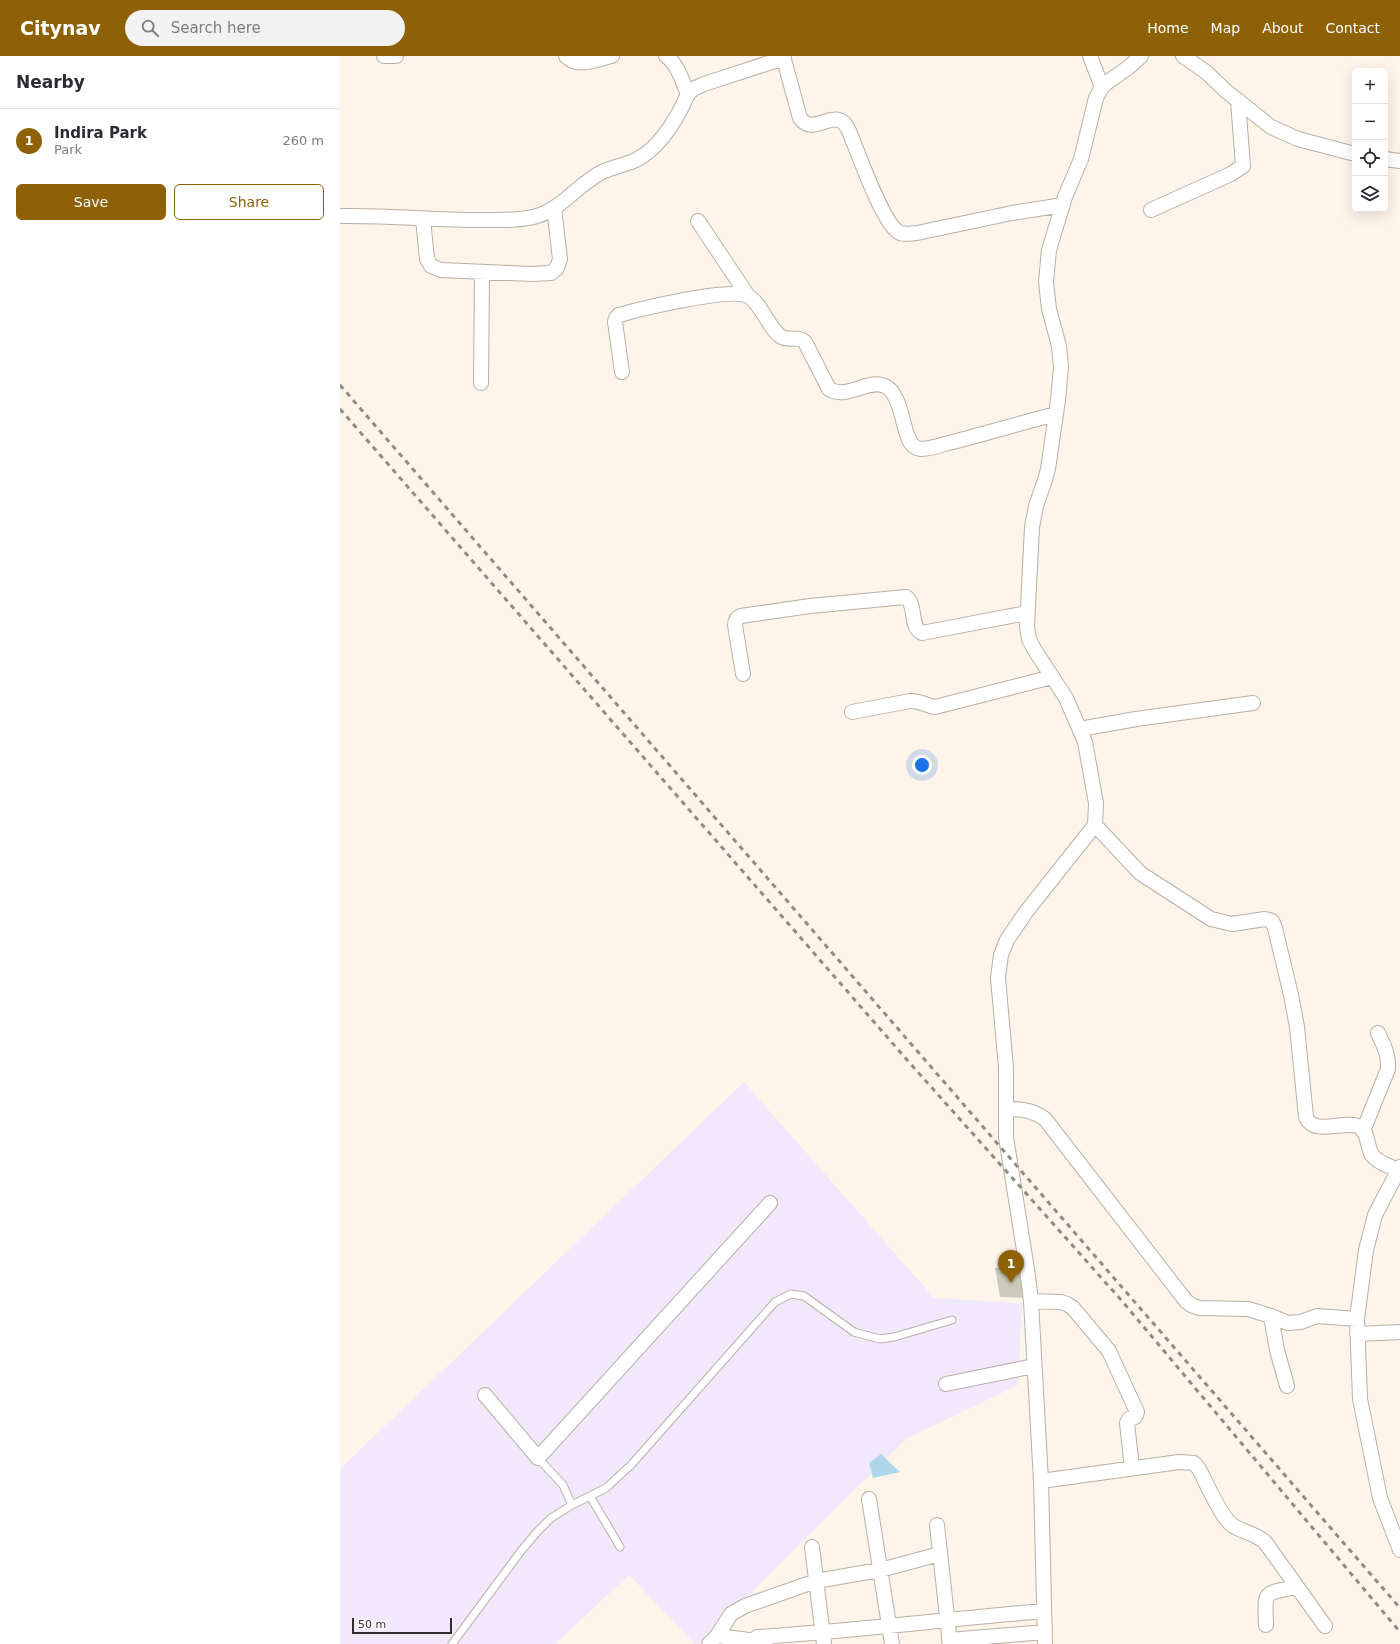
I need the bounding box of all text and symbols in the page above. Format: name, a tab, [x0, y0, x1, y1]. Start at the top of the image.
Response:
search box	[125, 10, 405, 46]
text: Citynav	[20, 17, 101, 39]
icon: search	[139, 17, 161, 39]
text: Search here	[171, 19, 261, 37]
text: Home	[1147, 20, 1189, 36]
text: Map	[1211, 20, 1240, 36]
text: About	[1262, 20, 1304, 36]
text: Contact	[1326, 20, 1380, 36]
map controls	[1352, 68, 1388, 212]
button: +	[1352, 68, 1388, 104]
text: Nearby	[16, 72, 85, 92]
button: −	[1352, 104, 1388, 140]
text: Indira Park	[54, 124, 147, 142]
text: 1	[24, 133, 34, 148]
text: 260 m	[282, 133, 324, 148]
button: locate	[1352, 140, 1388, 176]
text: Park	[54, 142, 82, 157]
button: layers	[1352, 176, 1388, 212]
button: Save	[16, 184, 166, 220]
button: Share	[174, 184, 324, 220]
your location	[912, 755, 932, 775]
pin: 1	[998, 1250, 1024, 1283]
scale bar	[352, 1616, 452, 1635]
text: 50 m	[358, 1618, 386, 1631]

